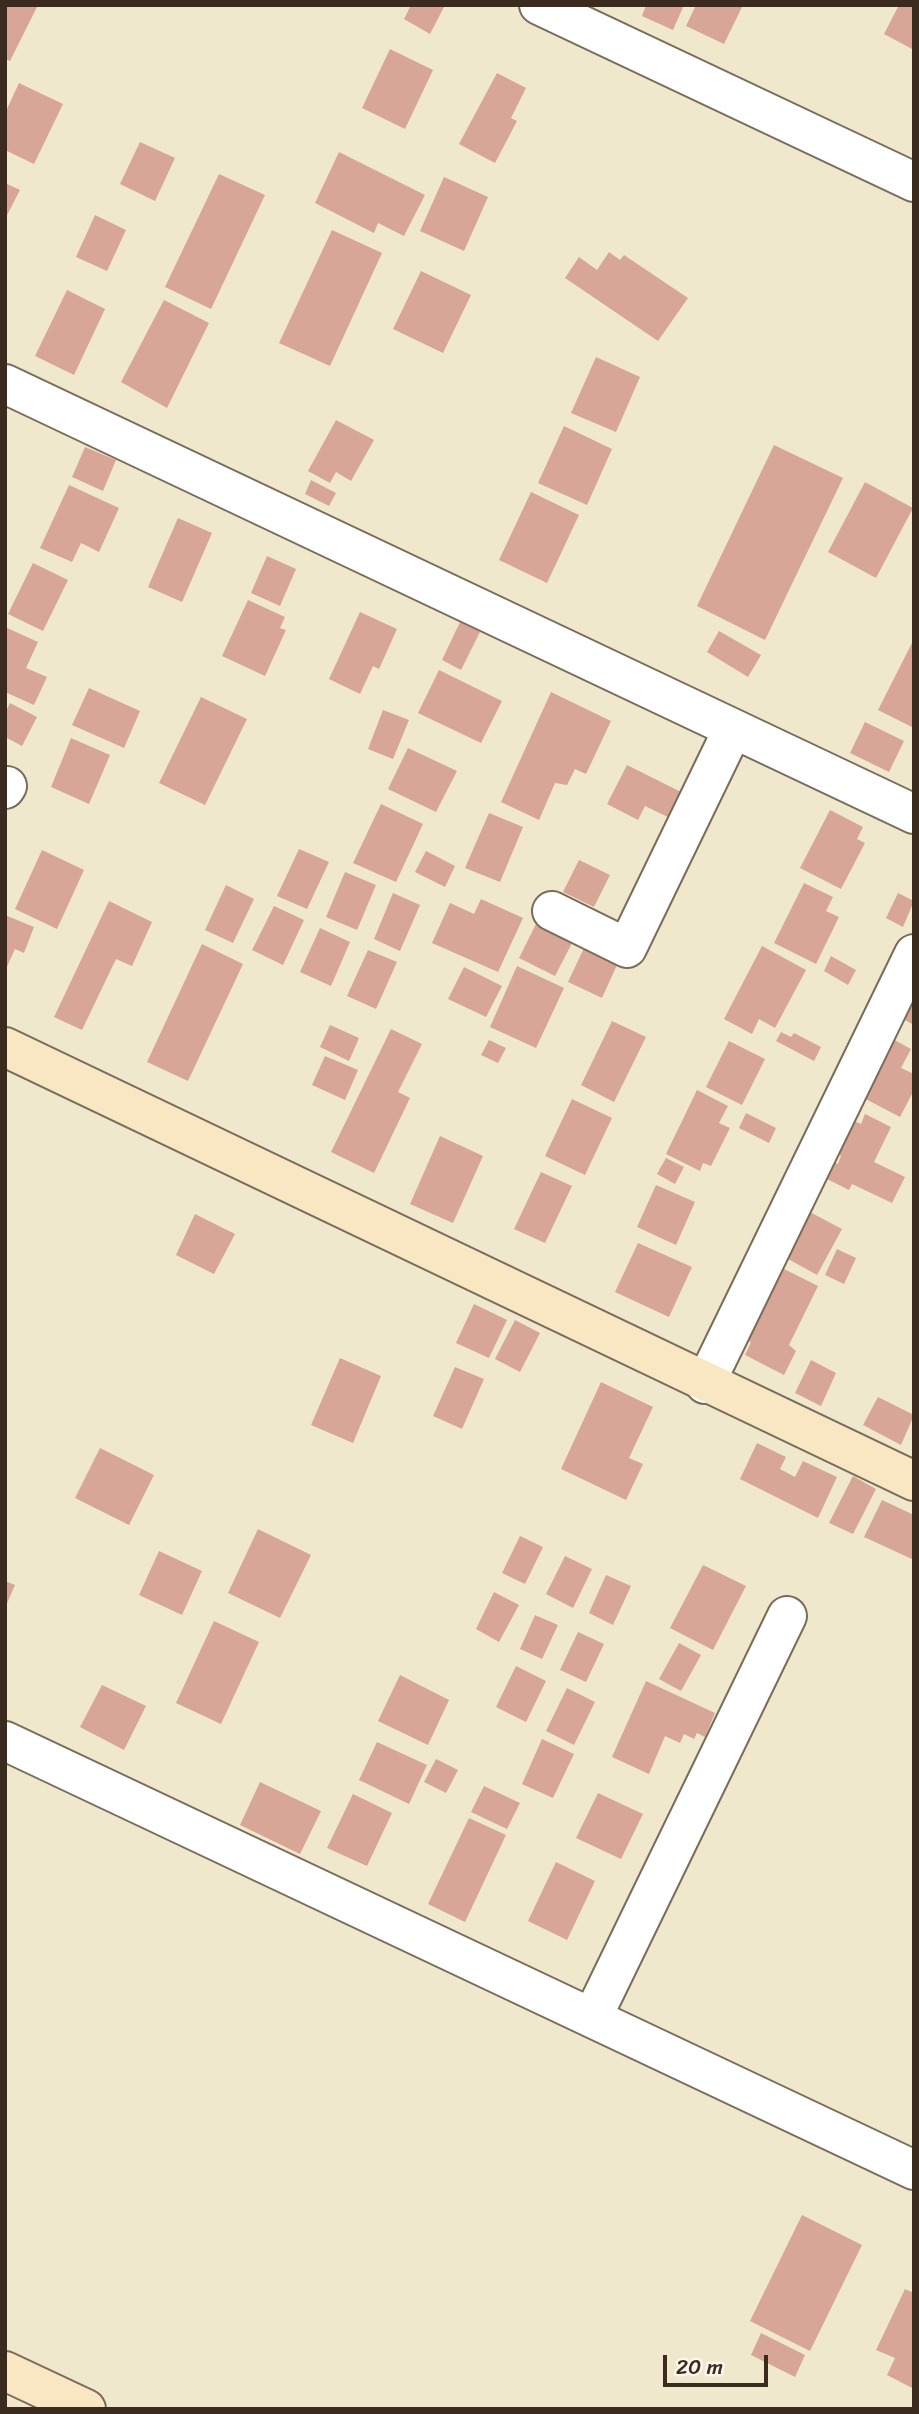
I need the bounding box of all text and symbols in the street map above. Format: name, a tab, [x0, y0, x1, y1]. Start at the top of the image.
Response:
scale bar	[667, 2340, 772, 2384]
text: 20 m	[676, 2348, 723, 2386]

